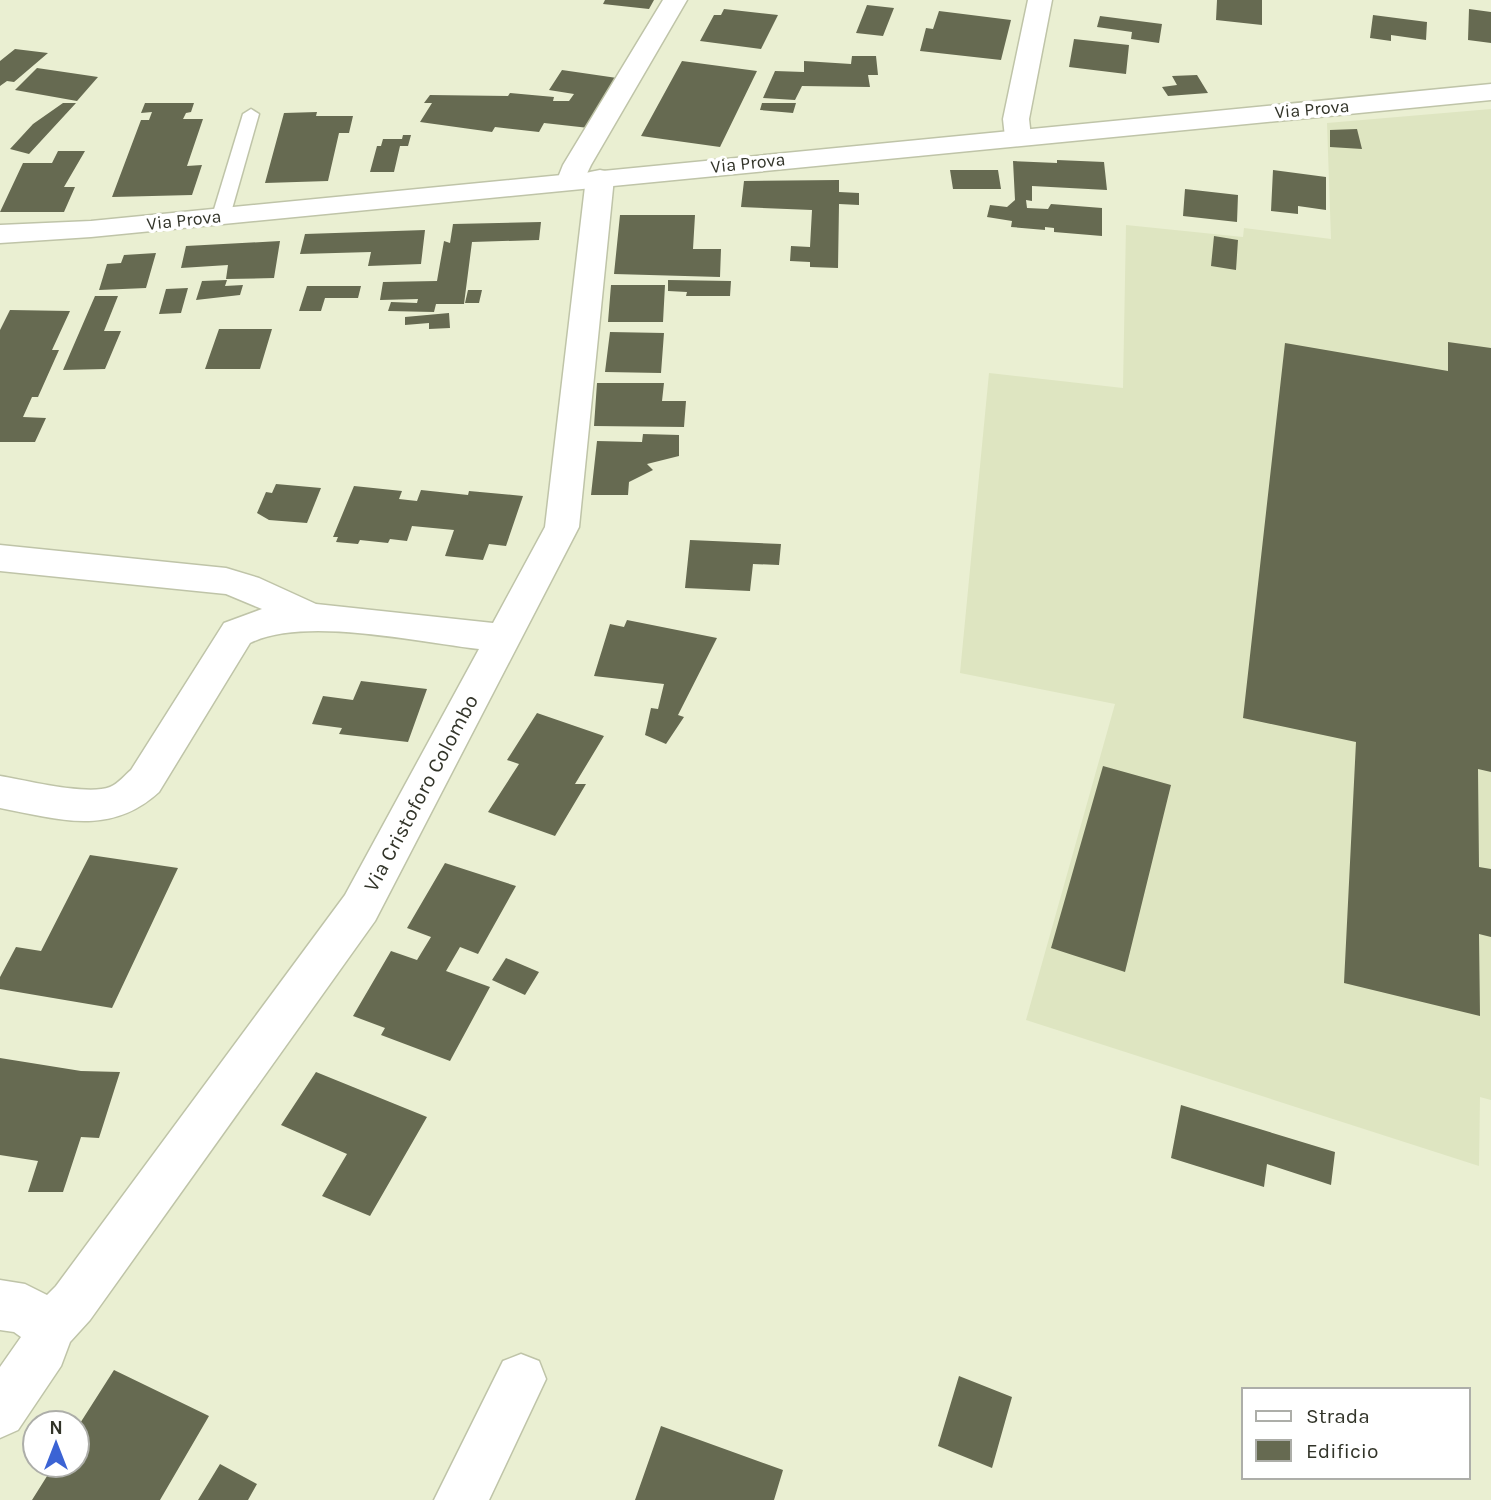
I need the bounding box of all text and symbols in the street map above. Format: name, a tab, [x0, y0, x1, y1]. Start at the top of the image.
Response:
street label: Via Prova	[1274, 95, 1350, 123]
street label: Via Prova	[710, 148, 786, 178]
street label: Via Prova	[146, 205, 222, 235]
street label: Via Cristoforo Colombo	[359, 690, 483, 896]
legend	[1242, 1388, 1470, 1479]
text: Strada	[1306, 1404, 1370, 1428]
north arrow	[21, 1409, 91, 1479]
text: N	[49, 1417, 63, 1439]
text: Edificio	[1306, 1439, 1379, 1463]

